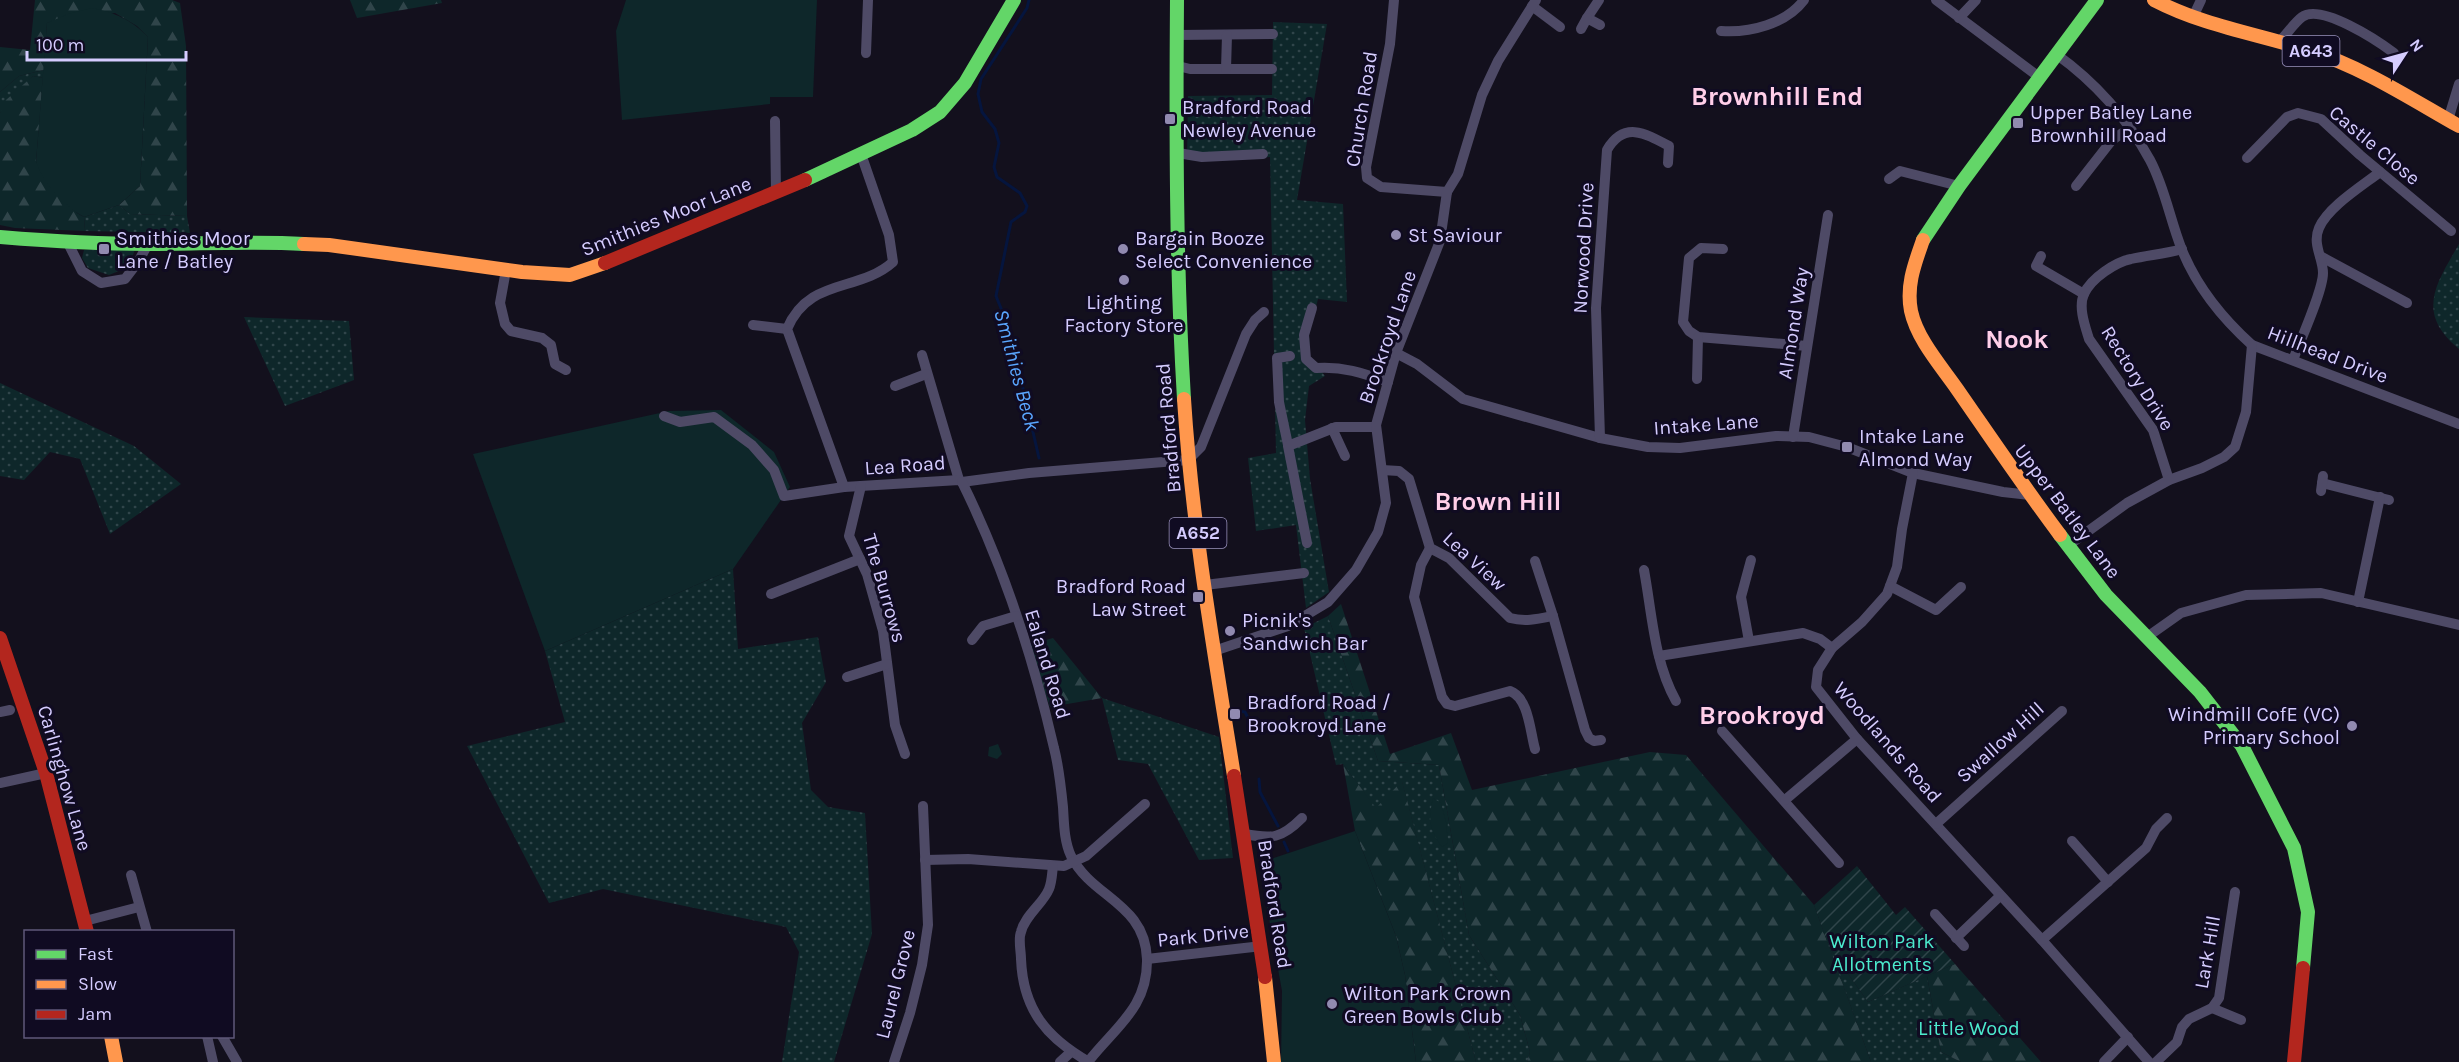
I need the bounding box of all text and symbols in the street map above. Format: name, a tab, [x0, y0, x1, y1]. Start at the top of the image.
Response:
scale bar	[27, 24, 186, 62]
north arrow	[2375, 24, 2435, 84]
text: 100 m	[36, 34, 84, 56]
text: N	[2406, 35, 2428, 56]
road number: A643	[2282, 36, 2340, 66]
street label: Church Road	[1341, 50, 1382, 169]
district label: Brownhill End	[1691, 81, 1863, 112]
place label: Bradford Road Newley Avenue	[1182, 96, 1316, 142]
place label: Upper Batley Lane Brownhill Road	[2030, 101, 2192, 147]
street label: Castle Close	[2325, 101, 2425, 190]
marker: Bradford Road Newley Avenue	[1163, 112, 1177, 126]
marker: Upper Batley Lane Brownhill Road	[2011, 116, 2025, 130]
street label: Smithies Moor Lane	[578, 172, 755, 261]
street label: Norwood Drive	[1569, 182, 1598, 314]
place label: St Saviour	[1408, 224, 1503, 247]
place label: Smithies Moor Lane / Batley	[116, 227, 251, 273]
place label: Bargain Booze Select Convenience	[1135, 227, 1312, 273]
marker: St Saviour	[1389, 228, 1403, 242]
marker: Smithies Moor Lane / Batley	[97, 242, 111, 256]
marker: Bargain Booze Select Convenience	[1116, 242, 1130, 256]
street label: Almond Way	[1773, 265, 1814, 381]
street label: Brookroyd Lane	[1354, 267, 1421, 407]
marker: Lighting Factory Store	[1117, 273, 1131, 287]
place label: Lighting Factory Store	[1064, 291, 1184, 337]
water label: Smithies Beck	[989, 307, 1045, 434]
street label: Hillhead Drive	[2264, 321, 2391, 388]
street label: Rectory Drive	[2096, 322, 2179, 435]
district label: Nook	[1985, 324, 2049, 355]
street label: Bradford Road	[1151, 362, 1186, 494]
street label: Intake Lane	[1653, 409, 1759, 440]
place label: Intake Lane Almond Way	[1859, 425, 1972, 471]
marker: Intake Lane Almond Way	[1840, 440, 1854, 454]
street label: Upper Batley Lane	[2010, 440, 2126, 583]
street label: Lea Road	[864, 451, 946, 480]
district label: Brown Hill	[1435, 486, 1561, 517]
road number: A652	[1170, 518, 1226, 548]
street label: Lea View	[1438, 527, 1511, 596]
street label: The Burrows	[858, 531, 911, 645]
place label: Bradford Road Law Street	[1056, 575, 1186, 621]
marker: Bradford Road Law Street	[1191, 590, 1205, 604]
street label: Ealand Road	[1020, 606, 1075, 722]
place label: Picnik's Sandwich Bar	[1242, 609, 1368, 655]
marker: Picnik's Sandwich Bar	[1223, 624, 1237, 638]
street label: Woodlands Road	[1829, 677, 1946, 808]
place label: Bradford Road / Brookroyd Lane	[1247, 691, 1391, 737]
street label: Swallow Hill	[1952, 697, 2049, 788]
district label: Brookroyd	[1699, 700, 1825, 731]
street label: Carlinghow Lane	[33, 703, 96, 854]
place label: Windmill CofE (VC) Primary School	[2168, 703, 2340, 749]
marker: Bradford Road / Brookroyd Lane	[1228, 707, 1242, 721]
marker: Windmill CofE (VC) Primary School	[2345, 719, 2359, 733]
street label: Bradford Road	[1253, 838, 1296, 970]
street label: Lark Hill	[2190, 914, 2225, 991]
street label: Park Drive	[1156, 919, 1250, 952]
street label: Laurel Grove	[871, 927, 920, 1041]
legend	[24, 930, 234, 1038]
park label: Wilton Park Allotments	[1829, 930, 1935, 976]
text: Fast	[78, 943, 113, 965]
text: Slow	[78, 973, 117, 995]
place label: Wilton Park Crown Green Bowls Club	[1344, 982, 1511, 1028]
marker: Wilton Park Crown Green Bowls Club	[1325, 997, 1339, 1011]
text: Jam	[78, 1003, 112, 1025]
park label: Little Wood	[1918, 1017, 2020, 1040]

